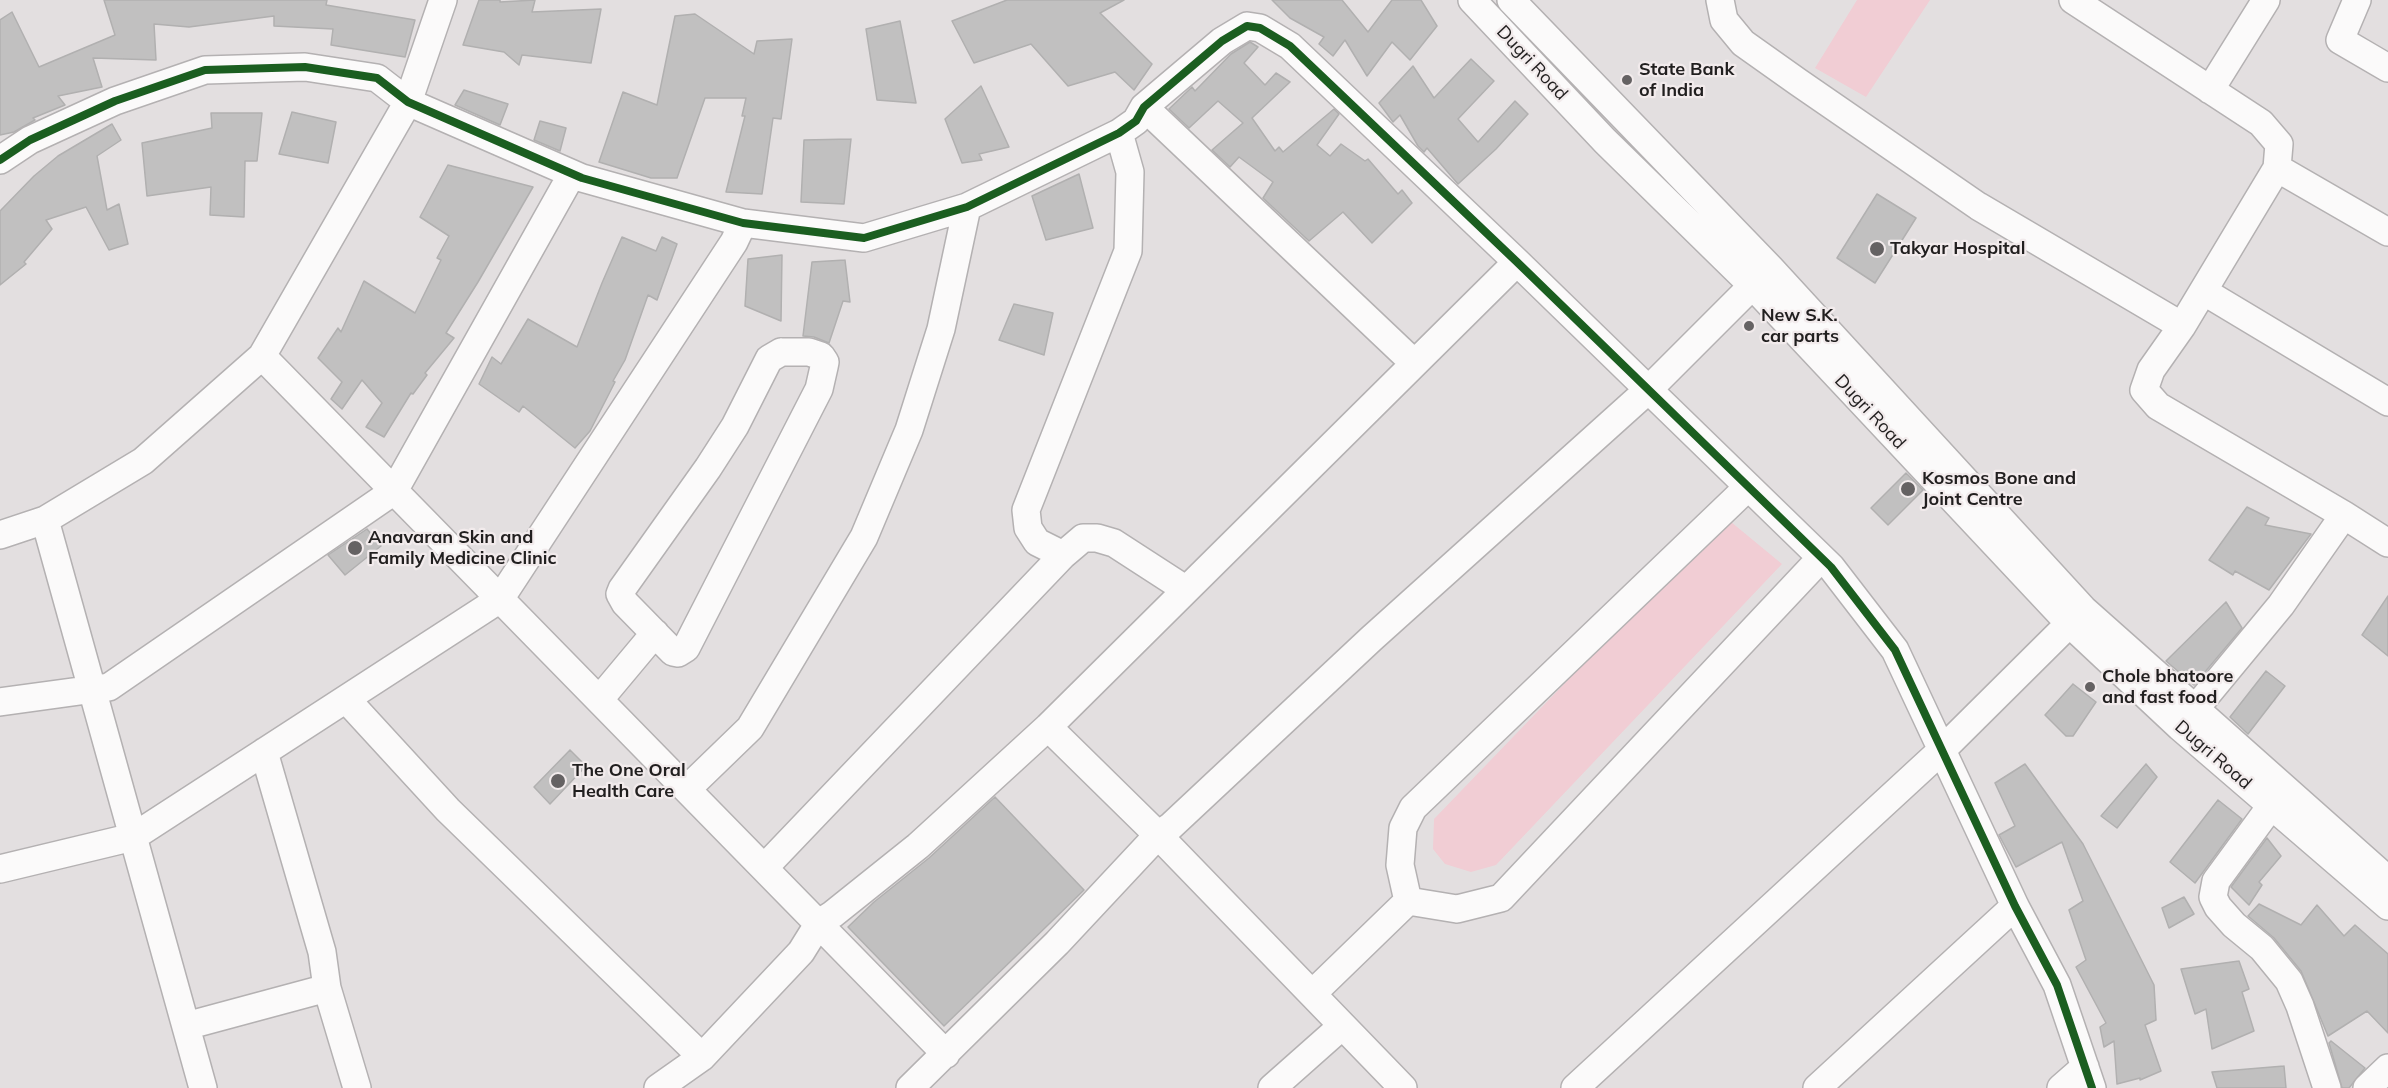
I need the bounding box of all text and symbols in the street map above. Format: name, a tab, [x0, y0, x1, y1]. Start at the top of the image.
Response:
street label: Dugri Road	[1492, 21, 1572, 105]
place label: State Bank of India	[1639, 59, 1734, 101]
marker: State Bank of India	[1620, 73, 1634, 87]
place label: Takyar Hospital	[1890, 238, 2025, 260]
marker: Takyar Hospital	[1868, 240, 1886, 258]
place label: New S.K. car parts	[1761, 305, 1839, 348]
marker: New S.K. car parts	[1742, 319, 1756, 333]
street label: Dugri Road	[1830, 370, 1910, 454]
place label: Kosmos Bone and Joint Centre	[1922, 468, 2076, 510]
marker: Kosmos Bone and Joint Centre	[1899, 480, 1917, 498]
place label: Anavaran Skin and Family Medicine Clinic	[368, 527, 557, 570]
marker: Anavaran Skin and Family Medicine Clinic	[346, 539, 364, 557]
place label: Chole bhatoore and fast food	[2102, 666, 2233, 708]
marker: Chole bhatoore and fast food	[2083, 680, 2097, 694]
street label: Dugri Road	[2170, 716, 2256, 794]
place label: The One Oral Health Care	[572, 760, 686, 802]
marker: The One Oral Health Care	[549, 772, 567, 790]

